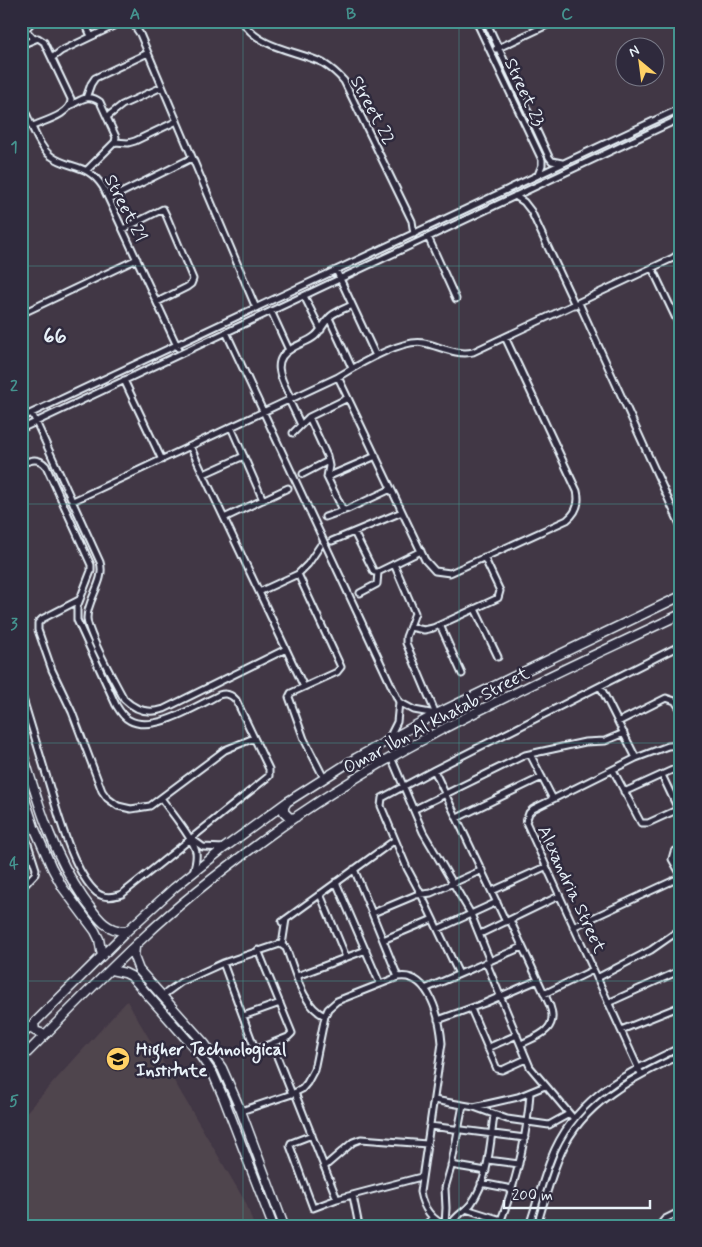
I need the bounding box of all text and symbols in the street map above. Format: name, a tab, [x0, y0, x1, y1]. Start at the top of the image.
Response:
text: A	[130, 4, 140, 25]
text: B	[346, 4, 356, 25]
text: C	[561, 4, 573, 25]
north arrow	[614, 38, 664, 88]
text: N	[626, 41, 643, 62]
street label: Street 23	[498, 54, 551, 131]
street label: Street 22	[344, 72, 400, 149]
text: 1	[10, 137, 18, 158]
street label: Street 21	[98, 170, 152, 246]
district label: 66	[43, 323, 67, 351]
text: 2	[10, 376, 18, 397]
text: 3	[10, 614, 18, 635]
street label: Omar Ibn Al Khatab Street	[339, 661, 534, 780]
street label: Alexandria Street	[531, 822, 611, 957]
text: 4	[9, 853, 19, 874]
place label: Higher Technological Institute	[136, 1038, 287, 1083]
school or university icon: Higher Technological Institute	[105, 1046, 131, 1072]
text: 5	[9, 1091, 19, 1112]
scale bar	[504, 1177, 651, 1209]
text: 200 m	[512, 1186, 553, 1206]

